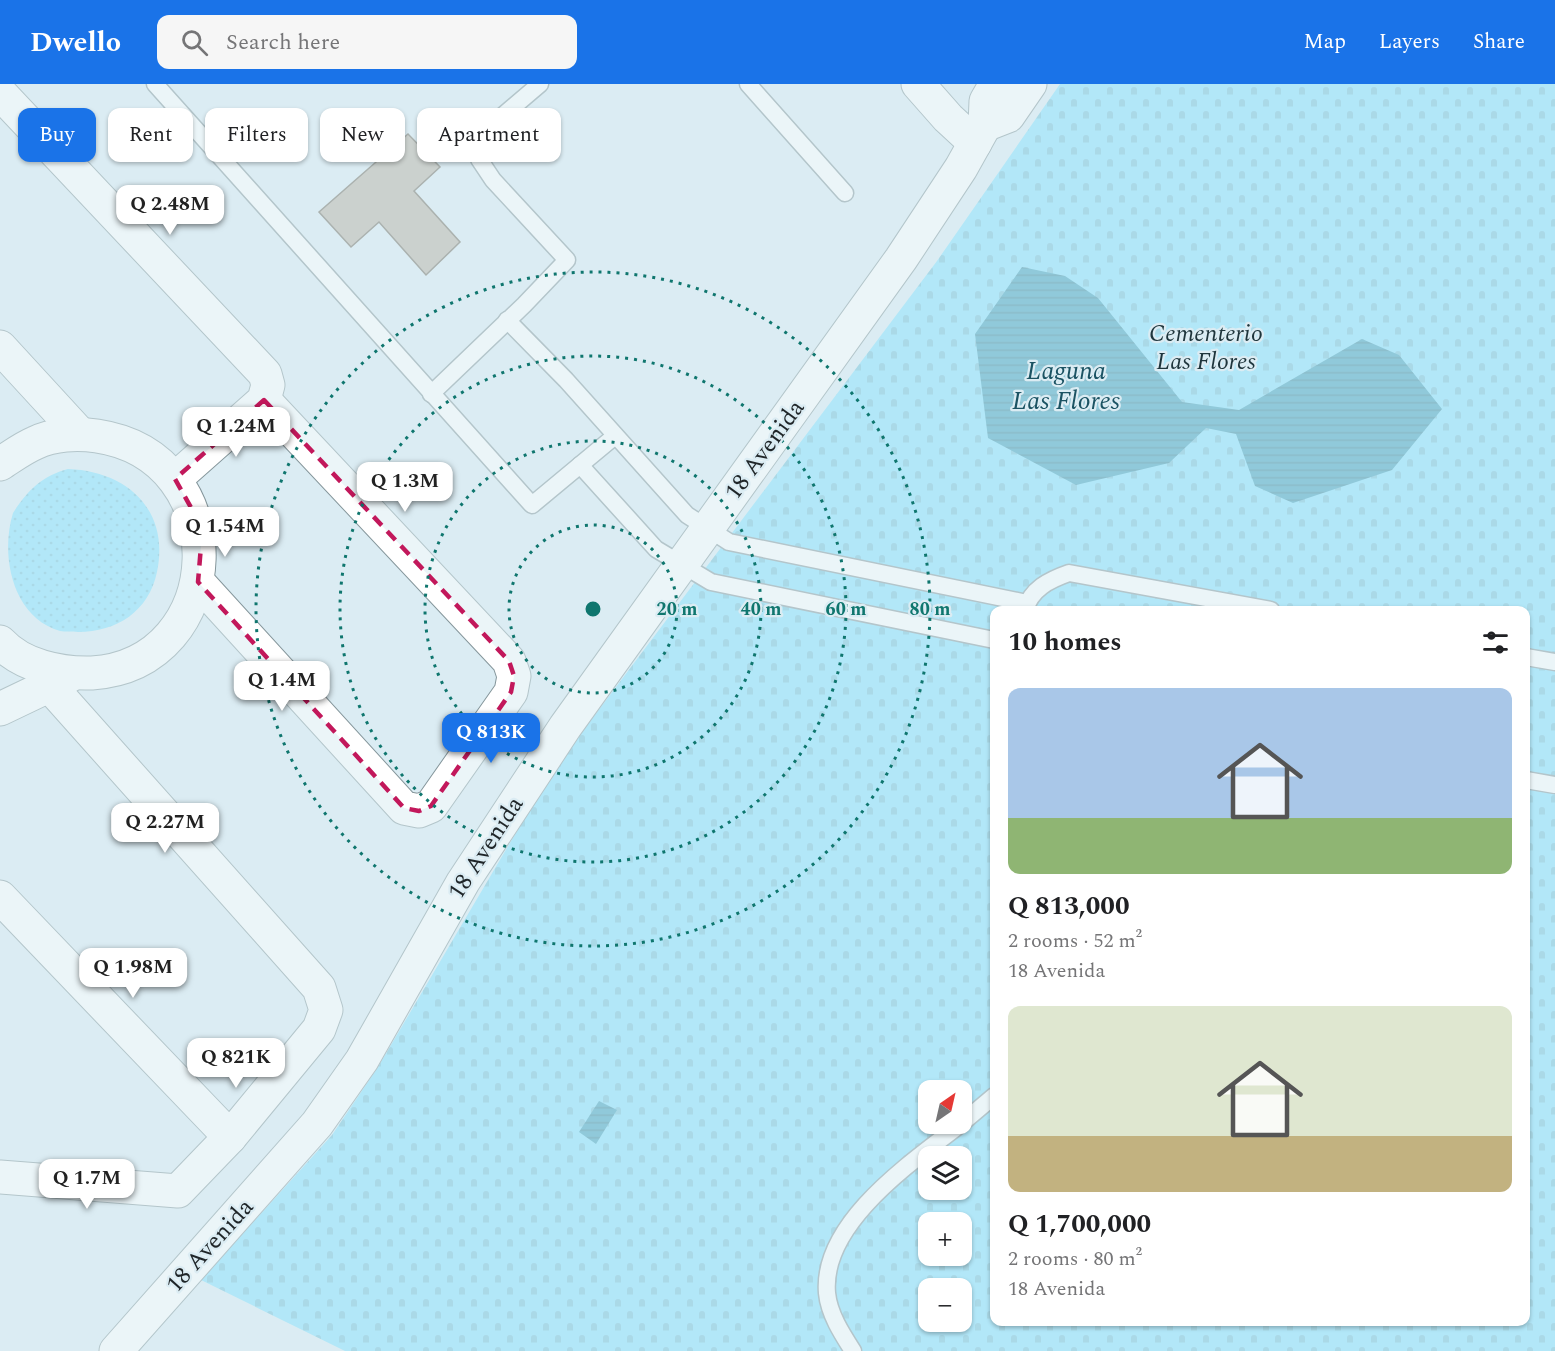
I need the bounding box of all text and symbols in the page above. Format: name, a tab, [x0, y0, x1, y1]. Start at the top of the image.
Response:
search box	[157, 15, 577, 69]
text: Dwello	[30, 21, 121, 64]
icon: search	[178, 26, 211, 59]
text: Search here	[226, 26, 340, 59]
text: Map	[1304, 26, 1346, 58]
text: Layers	[1379, 26, 1440, 58]
text: Share	[1473, 26, 1525, 58]
chip: Buy	[18, 108, 96, 162]
chip: Rent	[108, 108, 193, 162]
chip: Filters	[205, 108, 308, 162]
chip: New	[320, 108, 405, 162]
chip: Apartment	[417, 108, 561, 162]
pin: Q 2.48M	[115, 185, 225, 236]
text: Q 2.48M	[130, 189, 210, 219]
park label: Cementerio Las Flores	[1149, 316, 1263, 380]
water label: Laguna Las Flores	[1012, 351, 1120, 421]
street label: 18 Avenida	[716, 392, 814, 508]
pin: Q 1.24M	[181, 407, 291, 458]
text: Q 1.24M	[196, 411, 276, 441]
pin: Q 1.3M	[356, 462, 454, 513]
text: Q 1.3M	[371, 466, 439, 496]
pin: Q 1.54M	[170, 507, 280, 558]
text: Q 1.54M	[185, 511, 265, 541]
text: 20 m	[657, 596, 697, 623]
text: 40 m	[741, 596, 781, 623]
text: 60 m	[826, 596, 866, 623]
text: 80 m	[910, 596, 950, 623]
centre of rings	[583, 599, 603, 619]
text: 10 homes	[1008, 622, 1122, 662]
icon: filters	[1479, 626, 1512, 659]
pin: Q 1.4M	[233, 661, 331, 712]
text: Q 1.4M	[248, 665, 316, 695]
pin: Q 813K	[442, 713, 540, 764]
text: Q 813K	[456, 717, 526, 747]
icon: home	[1206, 727, 1314, 835]
street label: 18 Avenida	[439, 789, 533, 907]
pin: Q 2.27M	[110, 803, 220, 854]
text: Q 2.27M	[125, 807, 205, 837]
text: Q 813,000	[1008, 886, 1130, 926]
text: 2 rooms · 52 m²	[1008, 926, 1142, 956]
pin: Q 1.98M	[78, 948, 188, 999]
text: Q 1.98M	[93, 952, 173, 982]
text: 18 Avenida	[1008, 956, 1105, 986]
pin: Q 821K	[187, 1038, 285, 1089]
text: Q 821K	[201, 1042, 271, 1072]
icon: home	[1206, 1045, 1314, 1153]
north arrow	[918, 1080, 972, 1134]
map controls	[918, 1080, 972, 1332]
button: layers	[918, 1146, 972, 1200]
pin: Q 1.7M	[38, 1159, 136, 1210]
text: Q 1.7M	[53, 1163, 121, 1193]
street label: 18 Avenida	[158, 1190, 263, 1301]
text: Q 1,700,000	[1008, 1204, 1151, 1244]
button: +	[918, 1212, 972, 1266]
text: 2 rooms · 80 m²	[1008, 1244, 1142, 1274]
text: 18 Avenida	[1008, 1274, 1105, 1304]
button: −	[918, 1278, 972, 1332]

